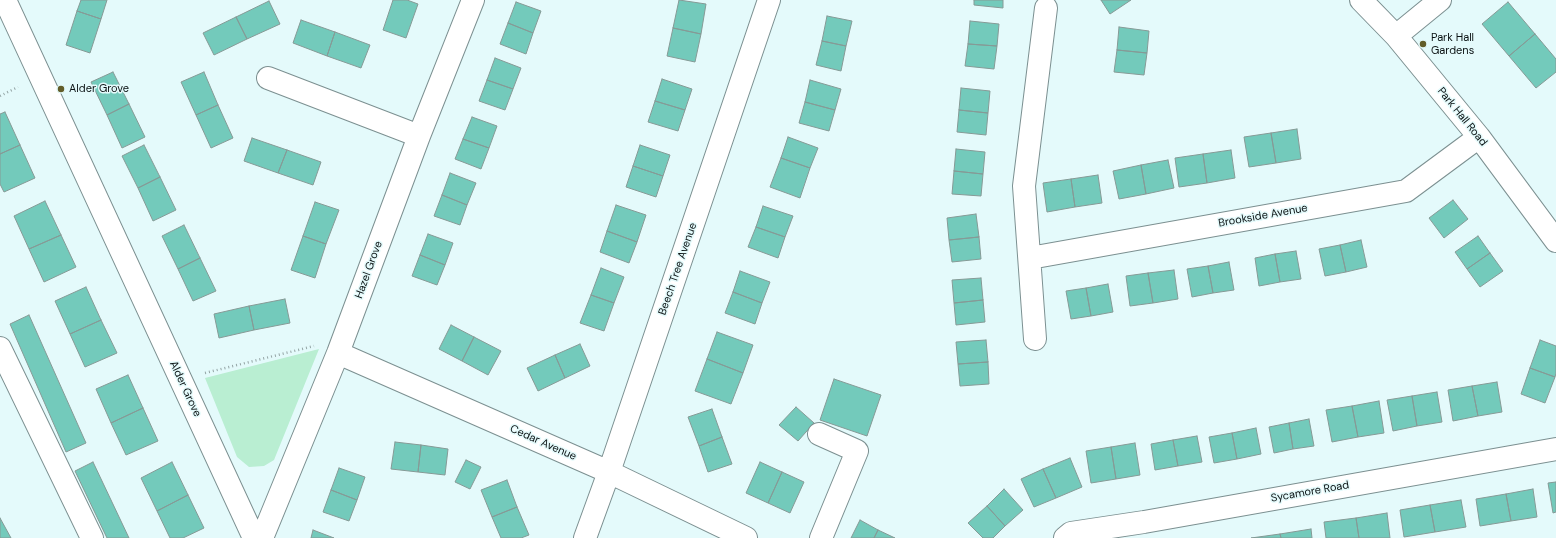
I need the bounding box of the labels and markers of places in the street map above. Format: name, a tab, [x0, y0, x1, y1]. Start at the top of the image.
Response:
place label: Park Hall Gardens	[1431, 31, 1474, 57]
marker: Park Hall Gardens	[1418, 39, 1428, 49]
place label: Alder Grove	[69, 82, 129, 96]
marker: Alder Grove	[56, 84, 66, 94]

